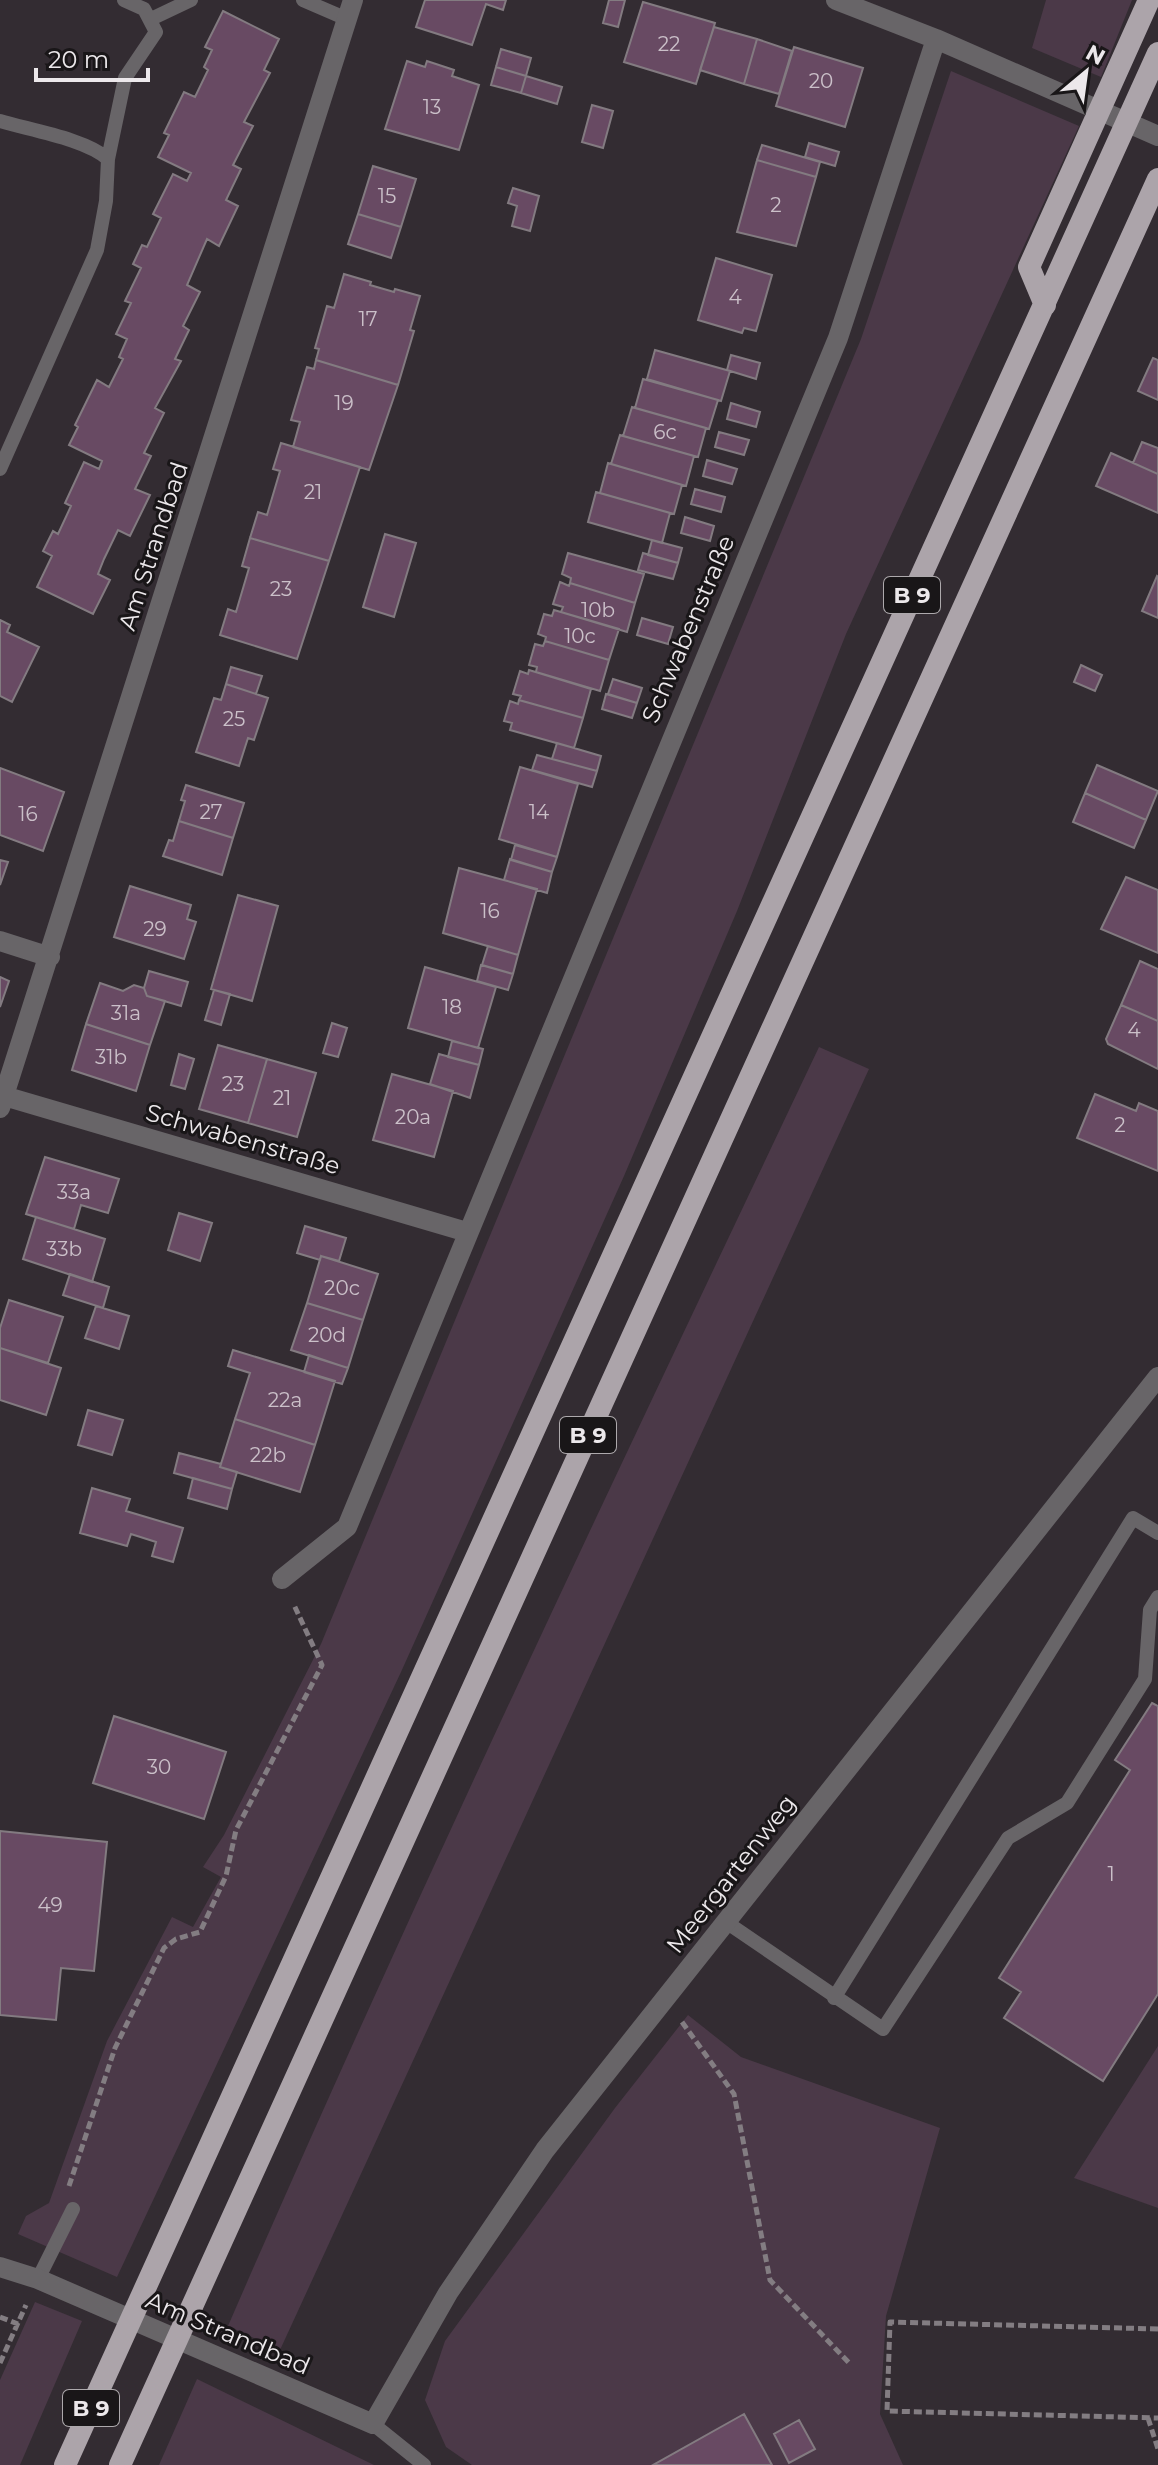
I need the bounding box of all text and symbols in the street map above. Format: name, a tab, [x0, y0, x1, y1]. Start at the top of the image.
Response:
scale bar	[36, 32, 148, 82]
house number: 22	[658, 32, 680, 56]
north arrow	[1046, 32, 1126, 112]
text: N	[1081, 39, 1110, 71]
text: 20 m	[48, 45, 109, 74]
house number: 20	[809, 69, 833, 93]
house number: 13	[423, 95, 441, 119]
house number: 15	[378, 184, 396, 208]
house number: 2	[770, 193, 782, 217]
house number: 4	[728, 285, 742, 309]
house number: 17	[359, 307, 378, 331]
house number: 19	[334, 391, 354, 415]
house number: 6c	[653, 420, 677, 444]
street label: Am Strandbad	[112, 458, 194, 634]
house number: 21	[304, 480, 322, 504]
street label: Schwabenstraße	[635, 531, 741, 727]
house number: 23	[270, 577, 292, 601]
road number: B 9	[884, 577, 940, 613]
house number: 10b	[581, 598, 615, 622]
house number: 10c	[564, 624, 596, 648]
house number: 25	[223, 707, 245, 731]
house number: 27	[199, 800, 223, 824]
house number: 14	[529, 800, 549, 824]
house number: 16	[18, 802, 38, 826]
house number: 16	[480, 899, 500, 923]
house number: 29	[143, 917, 167, 941]
house number: 18	[442, 995, 462, 1019]
house number: 31a	[111, 1001, 141, 1025]
house number: 4	[1127, 1018, 1141, 1042]
house number: 31b	[95, 1045, 127, 1069]
house number: 23	[222, 1072, 244, 1096]
house number: 21	[273, 1086, 291, 1110]
street label: Schwabenstraße	[143, 1097, 343, 1181]
house number: 20a	[395, 1105, 431, 1129]
house number: 2	[1114, 1113, 1126, 1137]
house number: 33a	[57, 1180, 91, 1204]
house number: 33b	[46, 1237, 82, 1261]
house number: 20c	[324, 1276, 360, 1300]
house number: 20d	[308, 1323, 346, 1347]
house number: 22a	[268, 1388, 302, 1412]
road number: B 9	[560, 1417, 616, 1453]
house number: 22b	[250, 1443, 286, 1467]
house number: 30	[147, 1755, 171, 1779]
street label: Meergartenweg	[660, 1789, 802, 1959]
house number: 1	[1107, 1862, 1115, 1886]
house number: 49	[37, 1893, 63, 1917]
street label: Am Strandbad	[142, 2285, 314, 2381]
road number: B 9	[63, 2390, 119, 2426]

